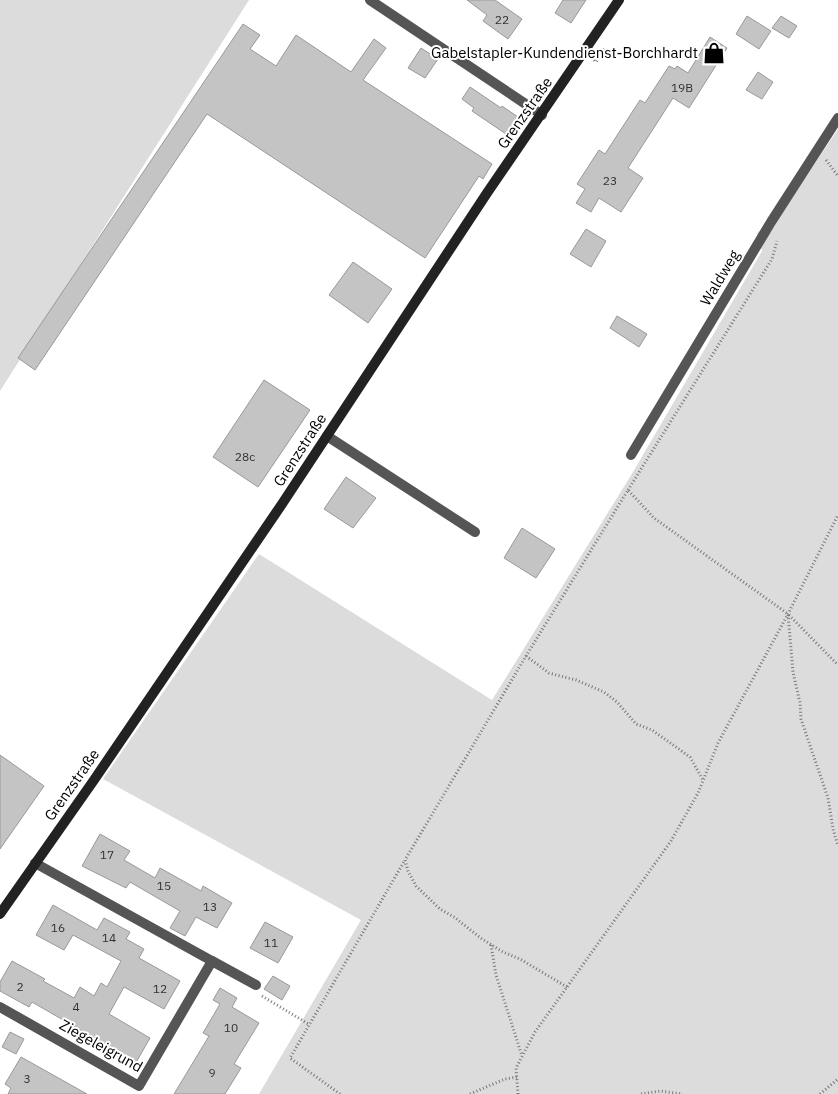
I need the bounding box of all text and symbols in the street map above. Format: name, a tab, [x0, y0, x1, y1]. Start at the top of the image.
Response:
house number: 22	[495, 12, 509, 27]
shop icon: Gabelstapler-Kundendienst-Borchhardt	[701, 40, 727, 66]
place label: Gabelstapler-Kundendienst-Borchhardt	[431, 43, 698, 62]
street label: Grenzstraße	[493, 73, 556, 152]
house number: 19B	[671, 80, 693, 95]
house number: 23	[603, 173, 617, 188]
street label: Waldweg	[696, 246, 744, 309]
street label: Grenzstraße	[269, 410, 330, 490]
house number: 28c	[235, 449, 255, 464]
street label: Grenzstraße	[40, 745, 103, 824]
house number: 17	[100, 847, 114, 862]
house number: 15	[157, 878, 171, 893]
house number: 13	[203, 899, 217, 914]
house number: 16	[51, 920, 65, 935]
house number: 14	[102, 930, 116, 945]
house number: 11	[264, 935, 278, 950]
house number: 2	[16, 979, 24, 994]
house number: 12	[153, 981, 167, 996]
house number: 4	[72, 999, 80, 1014]
street label: Ziegeleigrund	[56, 1015, 146, 1076]
house number: 10	[224, 1020, 238, 1035]
house number: 9	[208, 1065, 216, 1080]
house number: 3	[23, 1071, 31, 1086]

